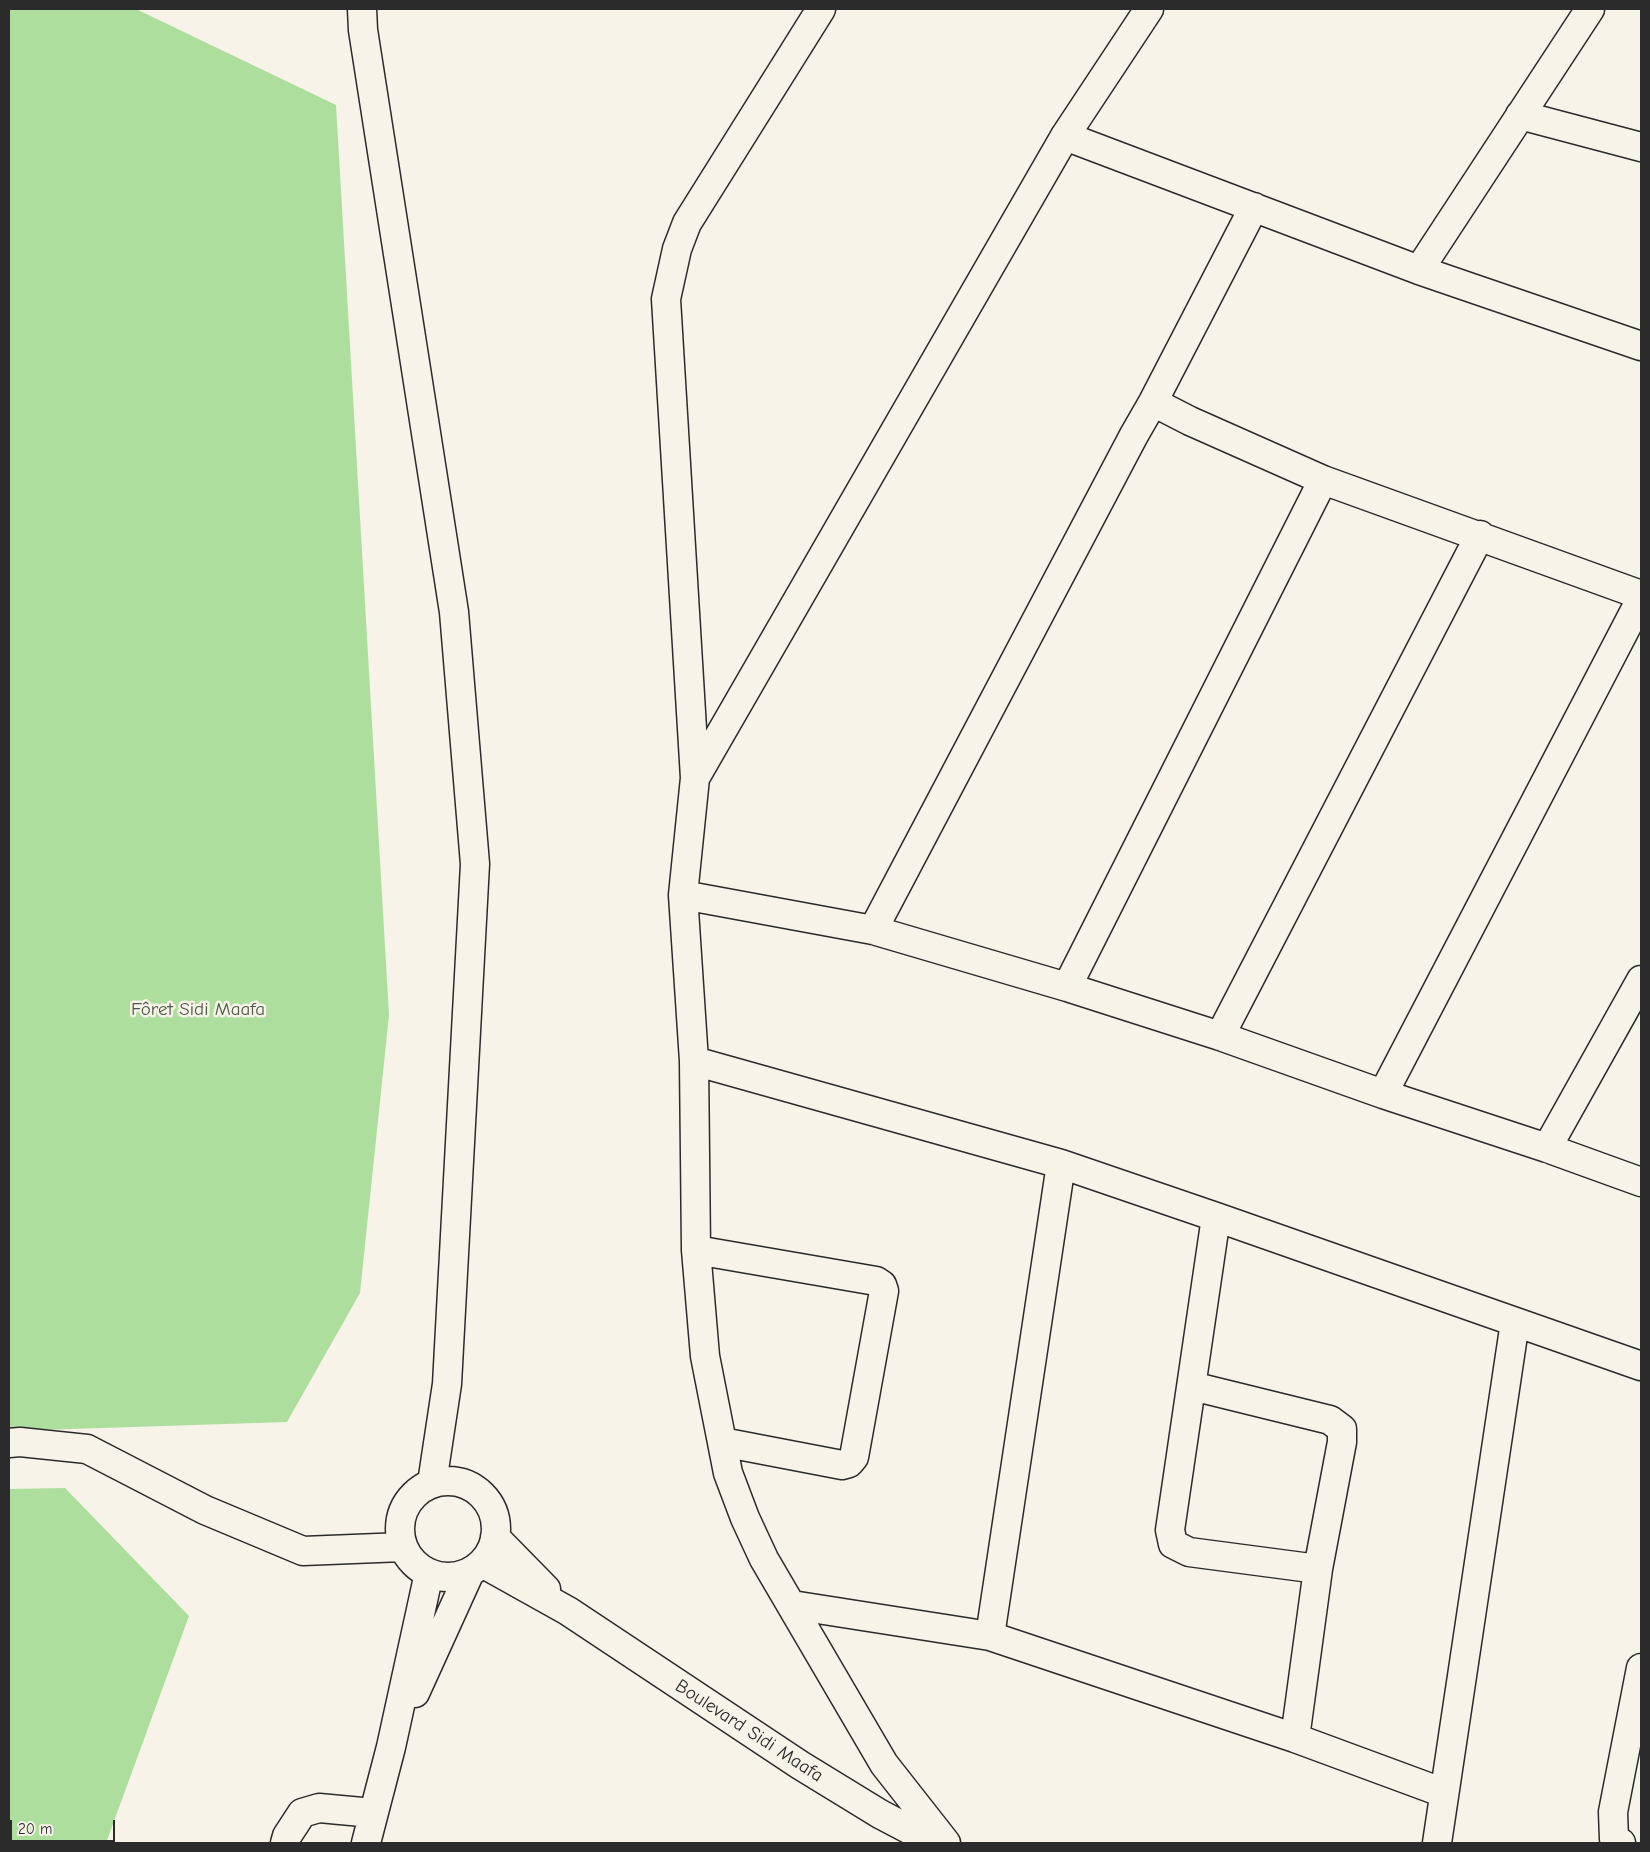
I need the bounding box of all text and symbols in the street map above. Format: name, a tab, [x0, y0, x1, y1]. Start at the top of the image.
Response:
park label: Fôret Sidi Maafa	[131, 999, 265, 1021]
street label: Boulevard Sidi Maafa	[671, 1675, 827, 1787]
scale bar	[12, 1810, 118, 1842]
text: 20 m	[18, 1820, 52, 1838]

